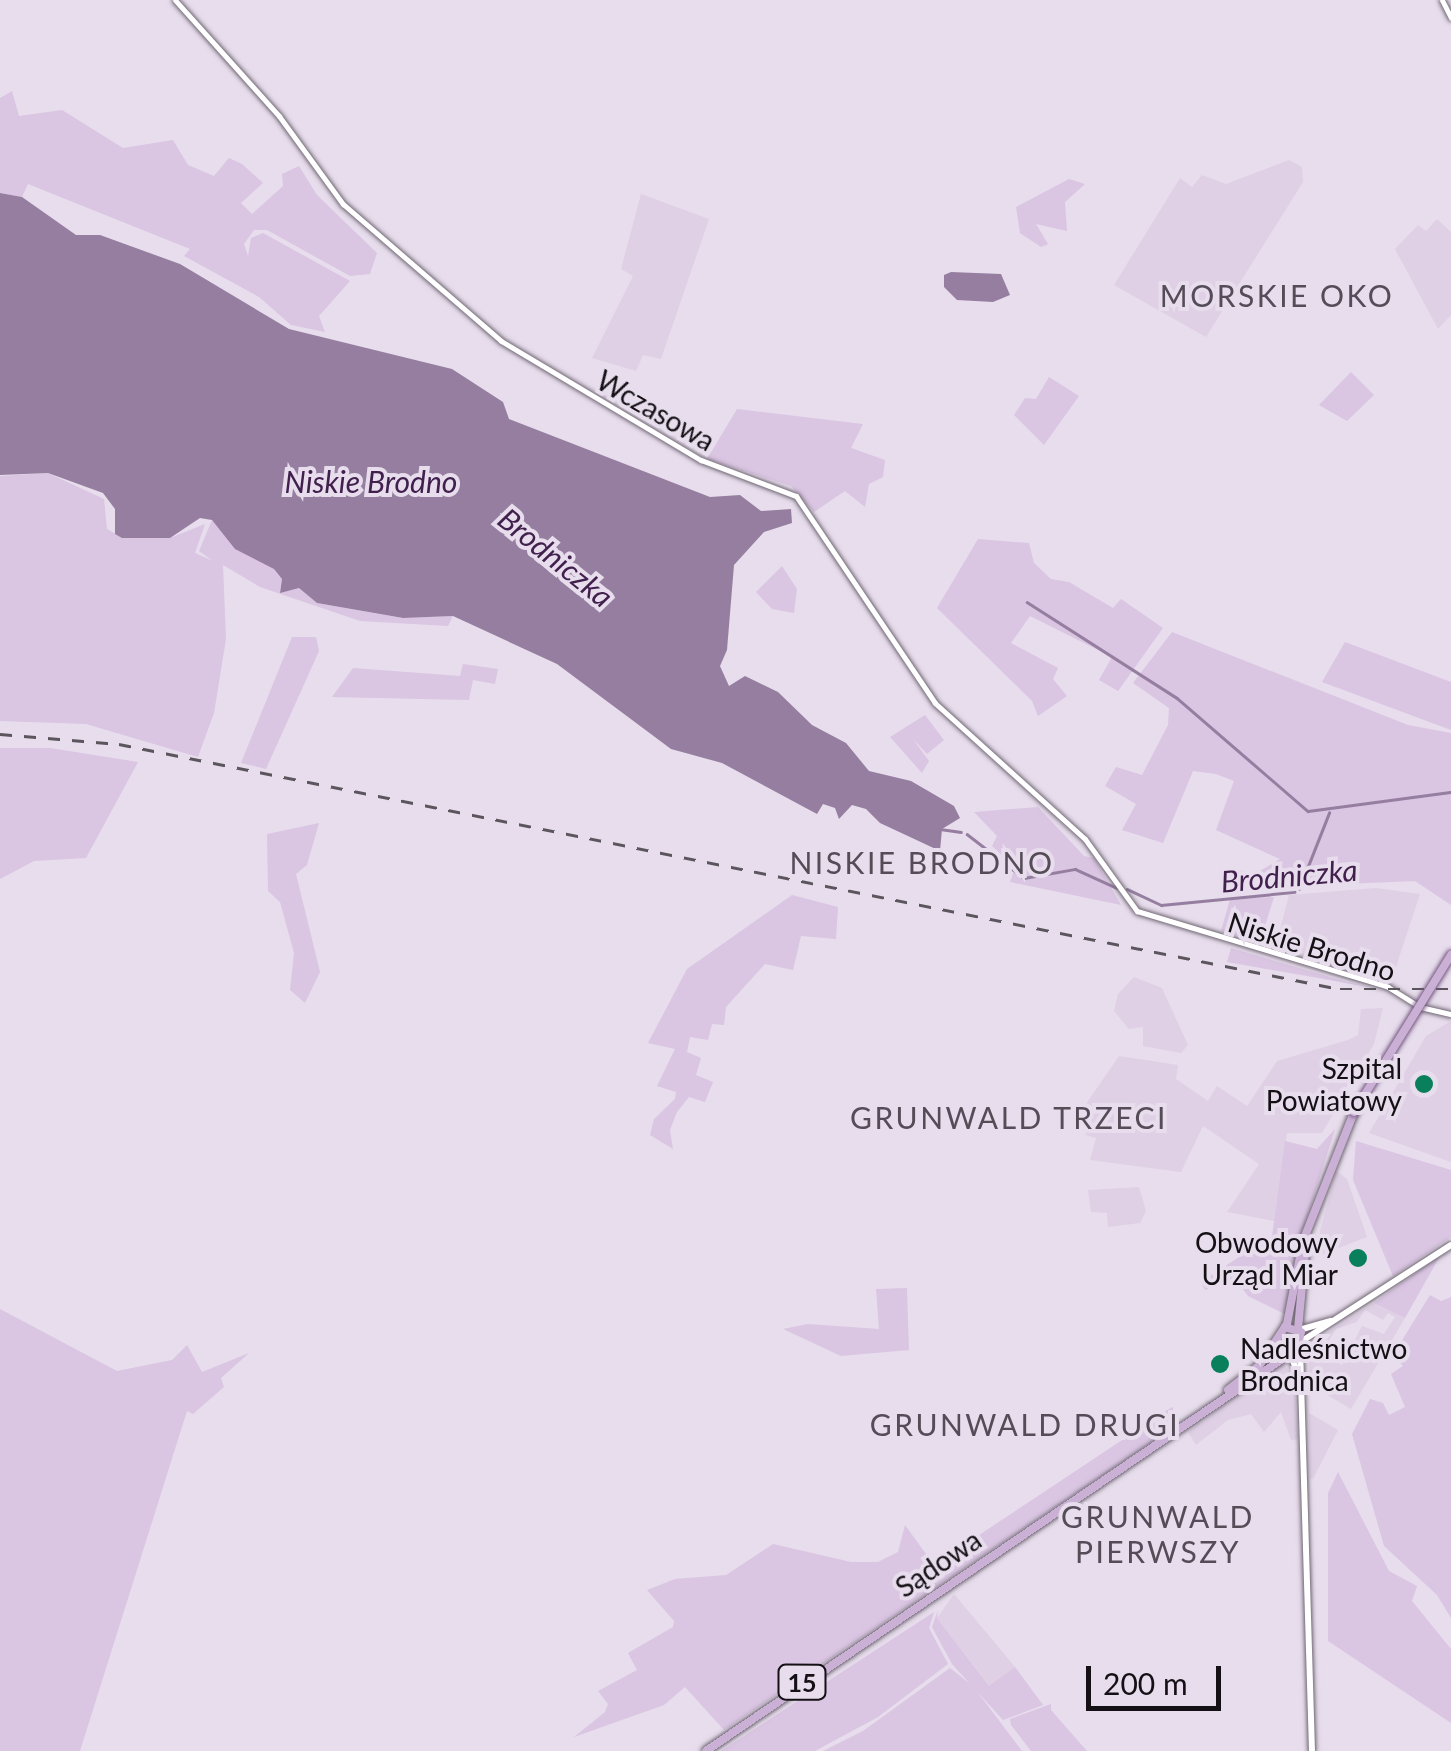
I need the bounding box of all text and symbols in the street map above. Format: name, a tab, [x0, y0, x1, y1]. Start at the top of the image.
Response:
district label: MORSKIE OKO	[1160, 277, 1394, 313]
street label: Wczasowa	[591, 363, 721, 457]
water label: Niskie Brodno	[285, 463, 457, 499]
water label: Brodniczka	[491, 500, 621, 614]
district label: NISKIE BRODNO	[789, 844, 1055, 880]
water label: Brodniczka	[1219, 851, 1359, 899]
street label: Niskie Brodno	[1224, 905, 1400, 987]
place label: Szpital Powiatowy	[1266, 1051, 1402, 1117]
marker: Szpital Powiatowy	[1411, 1071, 1437, 1097]
district label: GRUNWALD TRZECI	[850, 1099, 1168, 1135]
place label: Obwodowy Urząd Miar	[1195, 1225, 1338, 1291]
marker: Obwodowy Urząd Miar	[1347, 1247, 1369, 1269]
place label: Nadleśnictwo Brodnica	[1240, 1331, 1407, 1397]
marker: Nadleśnictwo Brodnica	[1209, 1353, 1231, 1375]
district label: GRUNWALD DRUGI	[870, 1406, 1180, 1442]
district label: GRUNWALD PIERWSZY	[1061, 1498, 1255, 1568]
street label: Sądowa	[889, 1522, 987, 1604]
scale bar	[1091, 1646, 1226, 1708]
road number: 15	[777, 1662, 827, 1702]
text: 200 m	[1103, 1665, 1188, 1701]

